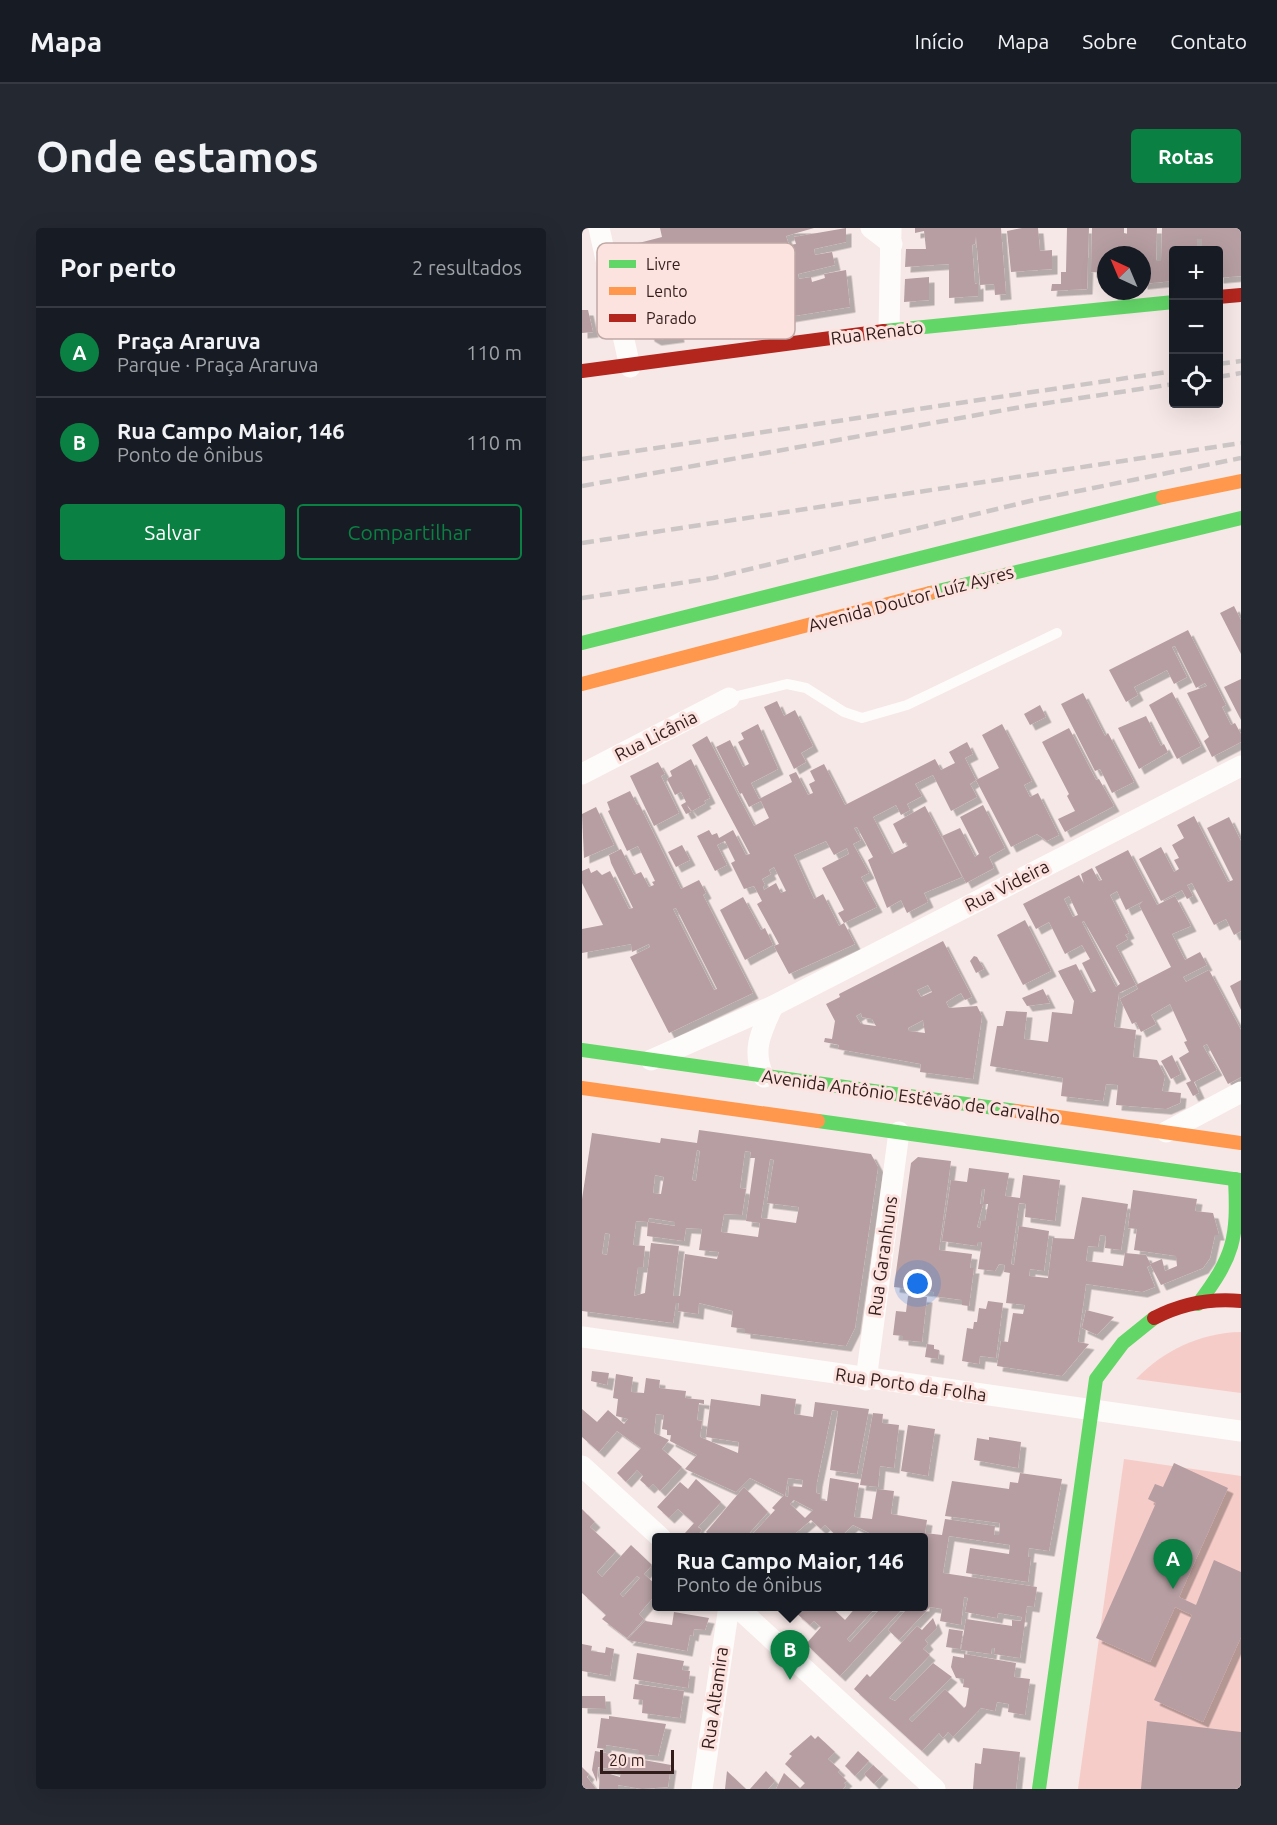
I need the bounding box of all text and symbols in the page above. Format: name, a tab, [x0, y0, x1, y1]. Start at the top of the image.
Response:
text: Mapa	[30, 26, 102, 57]
text: Início	[915, 29, 964, 53]
text: Mapa	[997, 29, 1049, 53]
text: Sobre	[1082, 29, 1137, 53]
text: Contato	[1170, 29, 1247, 53]
button: Rotas	[1131, 129, 1241, 183]
text: Onde estamos	[36, 133, 319, 180]
legend	[597, 243, 795, 339]
north arrow	[1097, 246, 1151, 300]
map controls	[1169, 246, 1223, 408]
button: +	[1169, 246, 1223, 300]
text: Por perto	[60, 253, 176, 282]
text: Livre	[646, 255, 681, 273]
text: 2 resultados	[412, 256, 522, 279]
text: Lento	[646, 282, 688, 300]
button: −	[1169, 300, 1223, 354]
text: Parado	[646, 309, 697, 327]
street label: Rua Renato	[829, 316, 924, 348]
text: Praça Araruva	[117, 328, 261, 353]
text: A	[72, 341, 87, 364]
text: 110 m	[466, 341, 522, 364]
text: Parque · Praça Araruva	[117, 353, 319, 376]
button: locate	[1169, 354, 1223, 408]
text: Rua Campo Maior, 146	[117, 418, 345, 443]
text: B	[73, 431, 86, 454]
text: 110 m	[466, 431, 522, 454]
text: Ponto de ônibus	[117, 443, 263, 466]
button: Salvar	[60, 504, 285, 560]
button: Compartilhar	[297, 504, 522, 560]
street label: Avenida Doutor Luíz Ayres	[806, 561, 1016, 635]
street label: Rua Licânia	[611, 706, 700, 764]
street label: Rua Videira	[961, 855, 1052, 915]
street label: Avenida Antônio Estêvão de Carvalho	[761, 1065, 1061, 1127]
street label: Rua Garanhuns	[864, 1194, 900, 1317]
your location	[903, 1269, 932, 1298]
street label: Rua Porto da Folha	[834, 1363, 988, 1405]
popup	[652, 1533, 928, 1611]
pin: A	[1154, 1540, 1192, 1589]
text: Rua Campo Maior, 146	[676, 1548, 904, 1573]
text: Ponto de ônibus	[676, 1573, 822, 1596]
pin: B	[770, 1630, 810, 1680]
street label: Rua Altamira	[697, 1645, 731, 1751]
scale bar	[600, 1747, 674, 1774]
text: 20 m	[609, 1751, 645, 1769]

